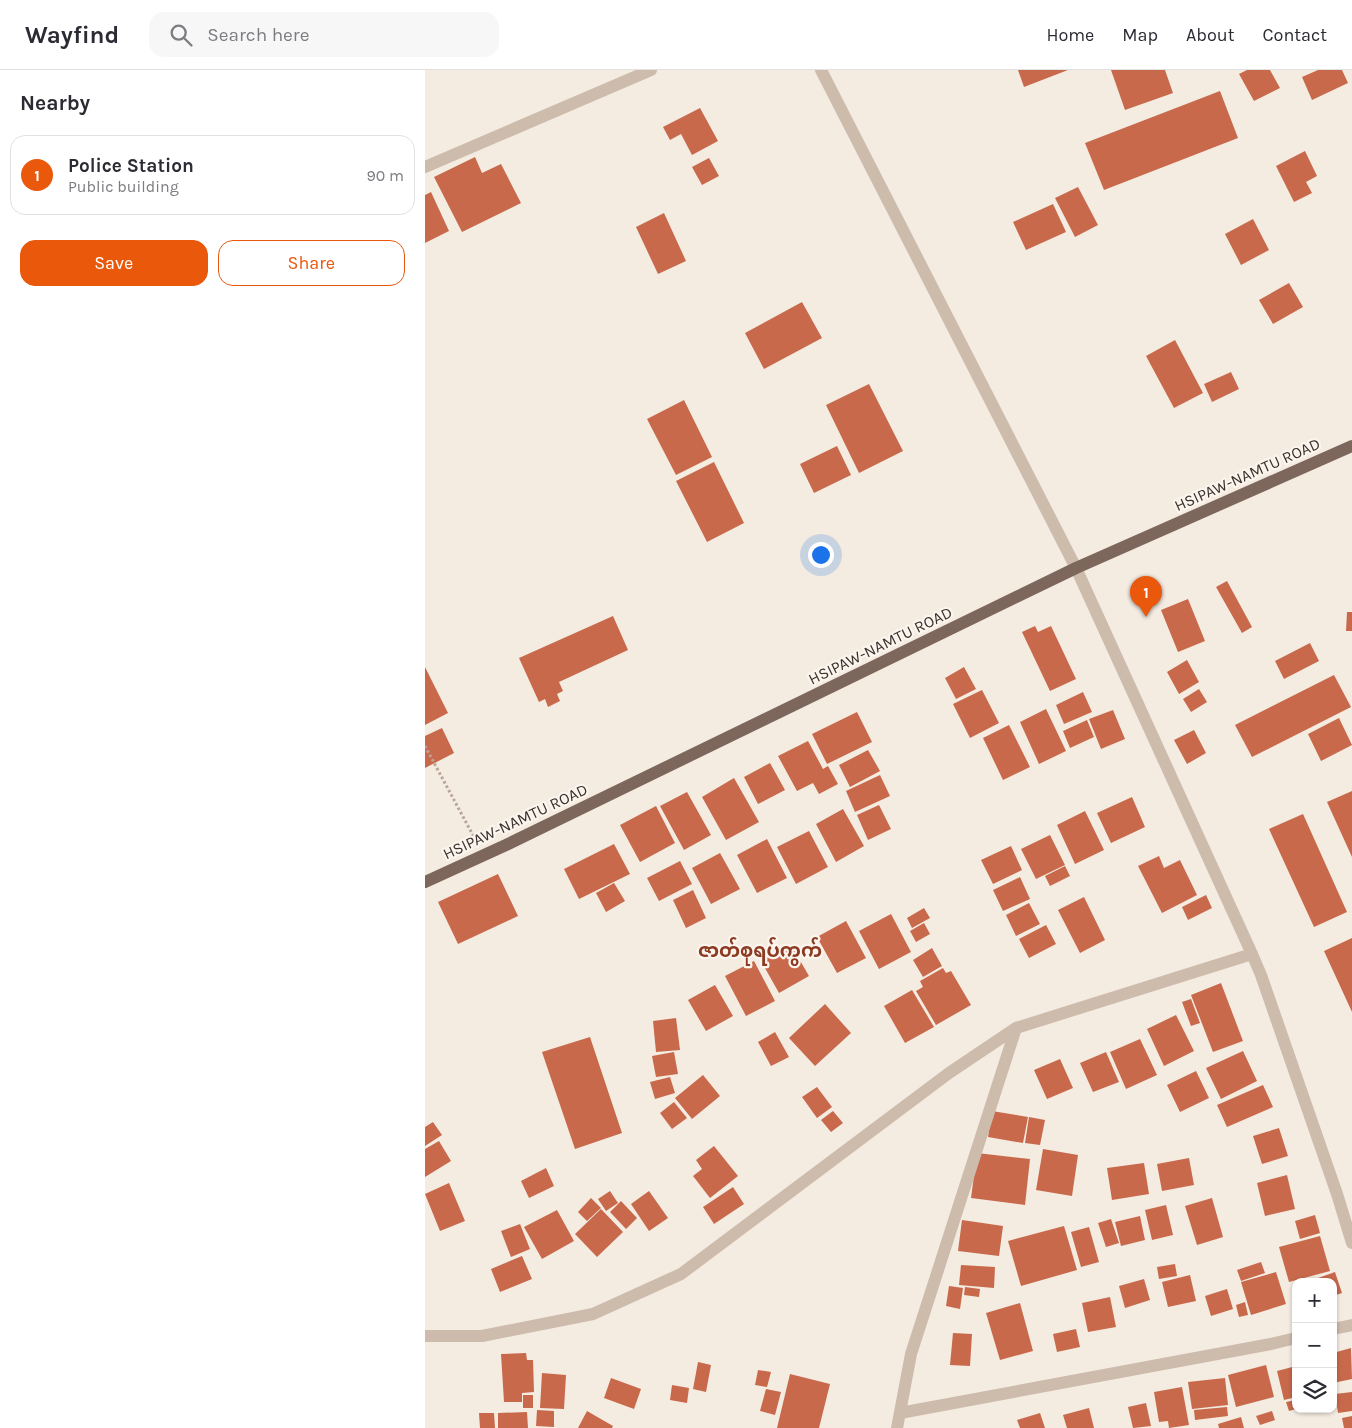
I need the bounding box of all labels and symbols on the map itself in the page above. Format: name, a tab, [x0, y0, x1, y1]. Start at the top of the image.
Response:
street label: HSIPAW-NAMTU ROAD	[1171, 434, 1323, 515]
your location	[808, 542, 834, 568]
pin: 1	[1130, 576, 1162, 617]
street label: HSIPAW-NAMTU ROAD	[805, 602, 955, 689]
street label: HSIPAW-NAMTU ROAD	[440, 780, 591, 863]
district label: ဇာတ်စုရပ်ကွက်	[698, 937, 822, 966]

